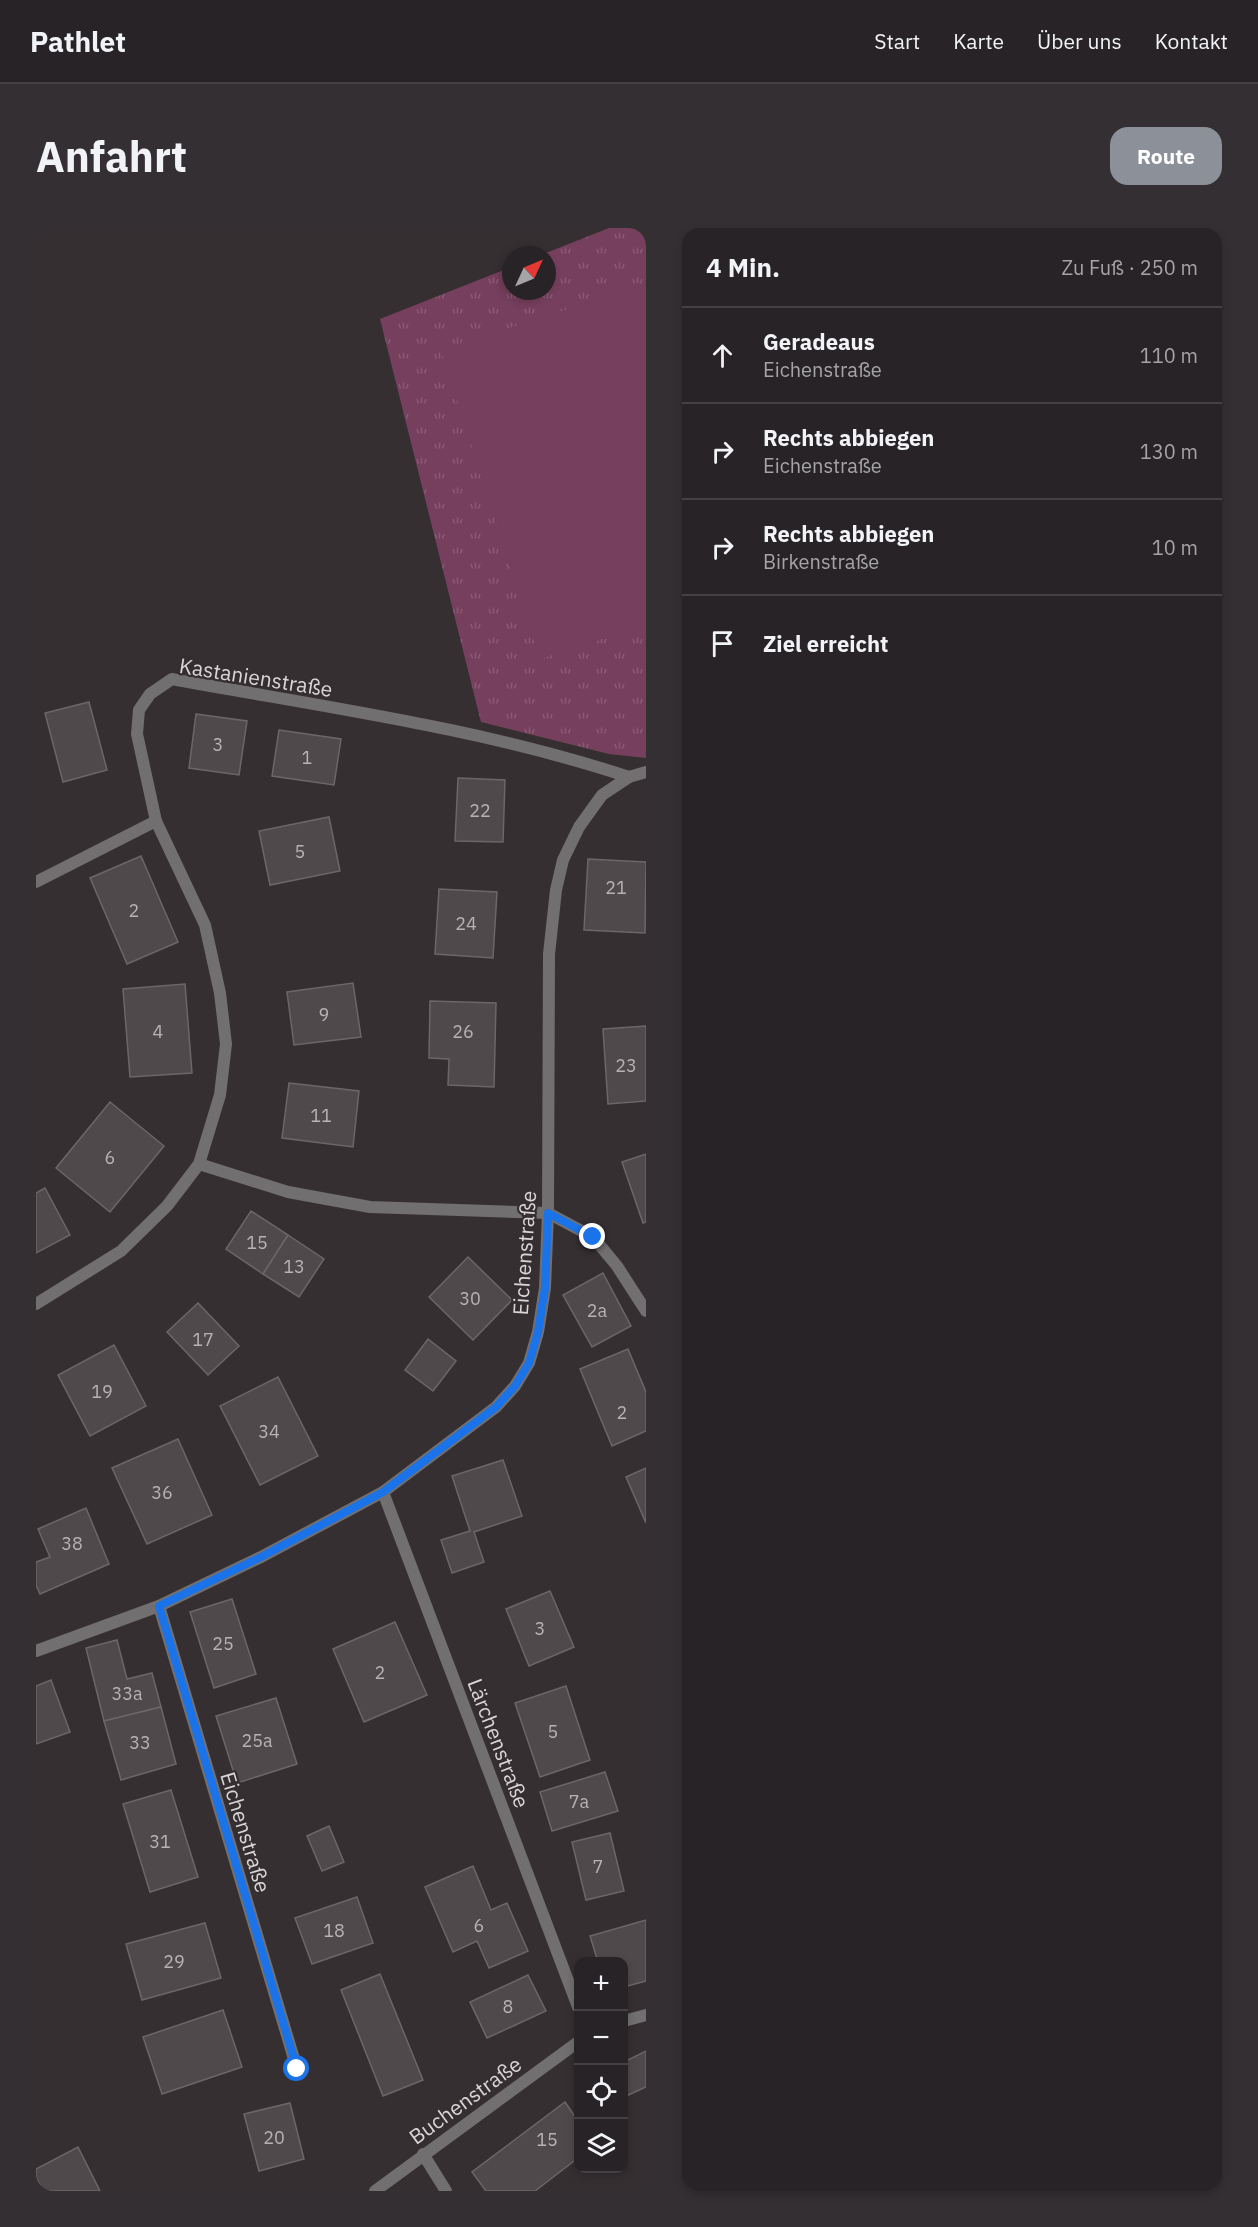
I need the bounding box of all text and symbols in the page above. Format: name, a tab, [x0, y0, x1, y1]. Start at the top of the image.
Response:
text: Pathlet	[30, 23, 126, 60]
text: Start	[874, 27, 920, 55]
text: Karte	[953, 27, 1004, 55]
text: Über uns	[1037, 27, 1122, 55]
text: Kontakt	[1155, 27, 1228, 55]
button: Route	[1110, 127, 1222, 185]
text: Anfahrt	[36, 129, 187, 184]
north arrow	[502, 246, 556, 300]
text: 4 Min.	[706, 250, 780, 284]
text: Zu Fuß · 250 m	[1061, 254, 1198, 281]
text: Geradeaus	[763, 327, 875, 356]
icon: ahead	[706, 339, 739, 372]
text: 110 m	[1140, 342, 1198, 369]
text: Eichenstraße	[763, 356, 882, 383]
text: Rechts abbiegen	[763, 423, 934, 452]
icon: right	[706, 435, 739, 468]
text: 130 m	[1140, 438, 1198, 465]
text: Eichenstraße	[763, 452, 882, 479]
text: Rechts abbiegen	[763, 519, 934, 548]
icon: right	[706, 531, 739, 564]
text: 10 m	[1152, 534, 1198, 561]
text: Birkenstraße	[763, 548, 879, 575]
icon: arrive	[706, 627, 739, 660]
text: Ziel erreicht	[763, 629, 888, 658]
street label: Kastanienstraße	[177, 651, 335, 703]
house number: 3	[213, 733, 223, 756]
house number: 1	[302, 746, 312, 769]
house number: 22	[469, 799, 491, 822]
house number: 5	[295, 840, 305, 863]
house number: 21	[605, 876, 627, 899]
house number: 2	[129, 899, 139, 922]
house number: 24	[455, 912, 477, 935]
house number: 9	[319, 1003, 329, 1026]
house number: 4	[153, 1020, 164, 1043]
house number: 26	[452, 1020, 474, 1043]
house number: 23	[615, 1054, 637, 1077]
house number: 11	[310, 1104, 332, 1127]
house number: 6	[105, 1146, 115, 1169]
street label: Eichenstraße	[506, 1190, 542, 1316]
route end	[579, 1223, 605, 1249]
house number: 15	[246, 1231, 268, 1254]
house number: 13	[283, 1255, 305, 1278]
house number: 30	[459, 1287, 481, 1310]
house number: 2a	[587, 1299, 608, 1322]
house number: 17	[192, 1328, 214, 1351]
house number: 19	[91, 1380, 113, 1403]
house number: 2	[617, 1401, 627, 1424]
house number: 34	[258, 1420, 280, 1443]
house number: 36	[151, 1481, 173, 1504]
house number: 38	[61, 1532, 83, 1555]
house number: 3	[535, 1617, 545, 1640]
house number: 25	[212, 1632, 234, 1655]
house number: 2	[375, 1661, 385, 1684]
street label: Lärchenstraße	[461, 1674, 537, 1812]
house number: 33a	[111, 1682, 143, 1705]
house number: 5	[548, 1720, 558, 1743]
house number: 25a	[241, 1729, 273, 1752]
house number: 33	[129, 1731, 151, 1754]
street label: Eichenstraße	[214, 1768, 278, 1896]
house number: 7a	[569, 1790, 590, 1813]
house number: 31	[149, 1830, 171, 1853]
house number: 7	[593, 1855, 603, 1878]
house number: 6	[474, 1914, 484, 1937]
house number: 18	[323, 1919, 345, 1942]
house number: 29	[163, 1950, 185, 1973]
map controls	[574, 1957, 628, 2173]
button: +	[574, 1957, 628, 2011]
house number: 8	[503, 1995, 513, 2018]
button: −	[574, 2011, 628, 2065]
street label: Buchenstraße	[403, 2050, 527, 2150]
route start	[283, 2055, 309, 2081]
button: locate	[574, 2065, 628, 2119]
button: layers	[574, 2119, 628, 2173]
house number: 20	[263, 2126, 285, 2149]
house number: 15	[536, 2128, 558, 2151]

